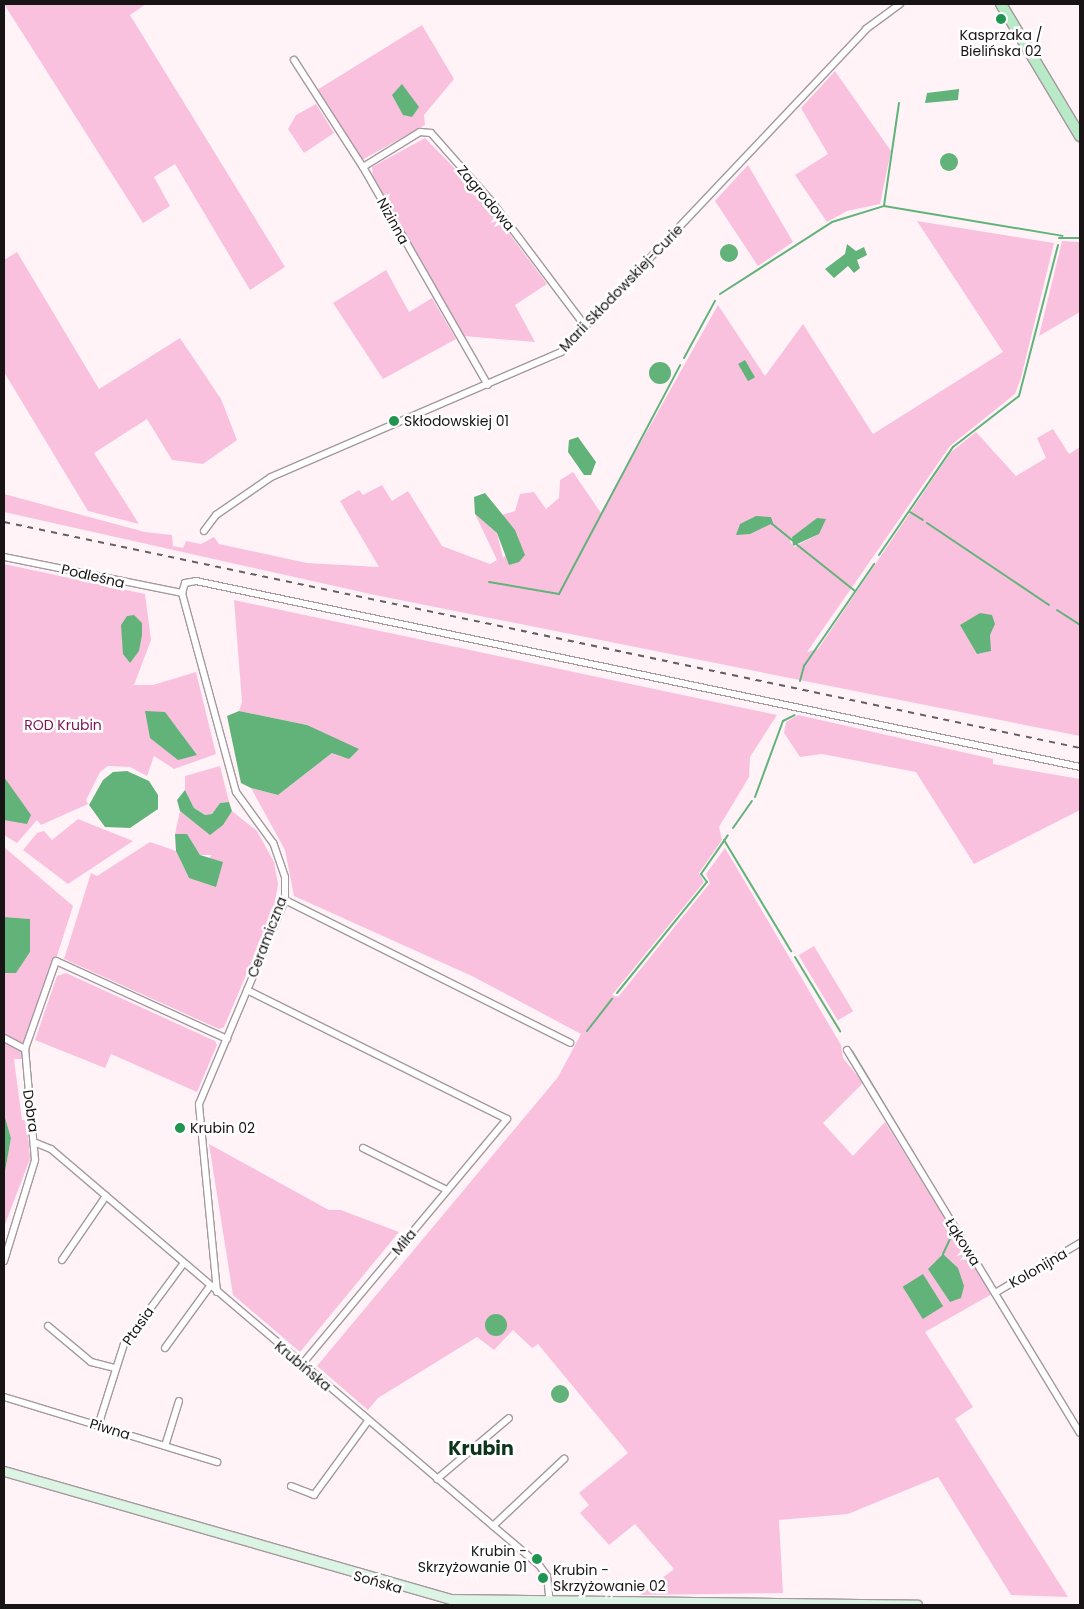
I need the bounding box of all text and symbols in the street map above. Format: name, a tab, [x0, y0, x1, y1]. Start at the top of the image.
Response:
marker: Kasprzaka / Bielińska 02	[995, 13, 1007, 25]
place label: Kasprzaka / Bielińska 02	[960, 27, 1042, 59]
street label: Zagrodowa	[454, 162, 518, 234]
street label: Nizinna	[373, 195, 413, 247]
street label: Marii Skłodowskiej-Curie	[556, 221, 686, 355]
place label: Skłodowskiej 01	[404, 413, 509, 429]
marker: Skłodowskiej 01	[388, 415, 400, 427]
street label: Podleśna	[60, 561, 126, 591]
park label: ROD Krubin	[24, 717, 102, 733]
street label: Ceramiczna	[244, 894, 290, 980]
street label: Dobra	[20, 1089, 42, 1133]
place label: Krubin 02	[190, 1120, 255, 1136]
marker: Krubin 02	[174, 1122, 186, 1134]
street label: Łąkowa	[942, 1215, 984, 1269]
street label: Miła	[388, 1226, 420, 1258]
street label: Kolonijna	[1006, 1245, 1070, 1291]
street label: Ptasia	[119, 1304, 157, 1348]
street label: Krubińska	[271, 1338, 335, 1394]
street label: Piwna	[88, 1415, 132, 1443]
district label: Krubin	[448, 1438, 514, 1460]
place label: Krubin - Skrzyżowanie 01	[418, 1543, 527, 1575]
marker: Krubin - Skrzyżowanie 01	[531, 1553, 543, 1565]
place label: Krubin - Skrzyżowanie 02	[553, 1562, 666, 1594]
street label: Sońska	[352, 1567, 404, 1597]
marker: Krubin - Skrzyżowanie 02	[537, 1572, 549, 1584]

